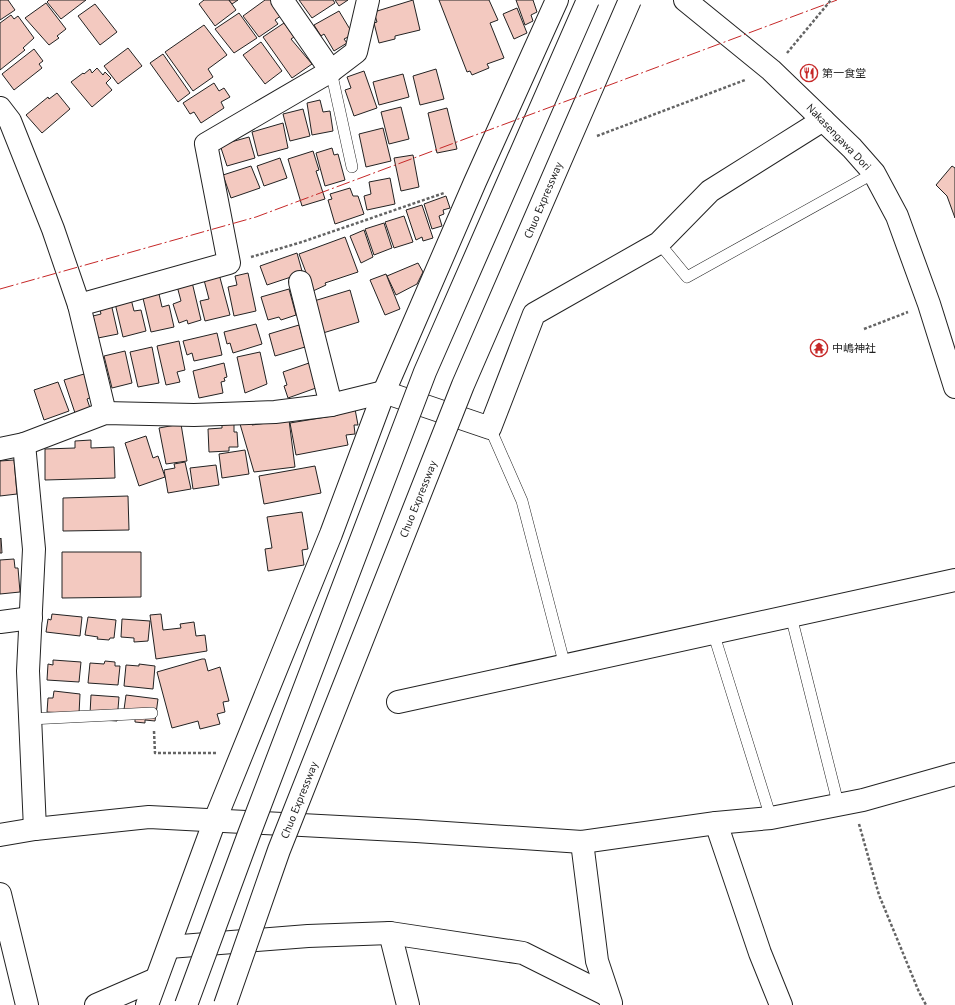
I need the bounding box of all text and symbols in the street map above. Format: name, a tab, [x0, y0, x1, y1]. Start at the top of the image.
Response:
restaurant icon: 第一食堂	[799, 63, 819, 83]
place label: 第一食堂	[822, 66, 866, 80]
street label: Nakasengawa Dori	[804, 101, 874, 173]
street label: Chuo Expressway	[521, 159, 566, 240]
temple icon: 中嶋神社	[809, 338, 829, 358]
place label: 中嶋神社	[832, 341, 876, 355]
street label: Chuo Expressway	[396, 458, 440, 540]
street label: Chuo Expressway	[277, 759, 321, 841]

